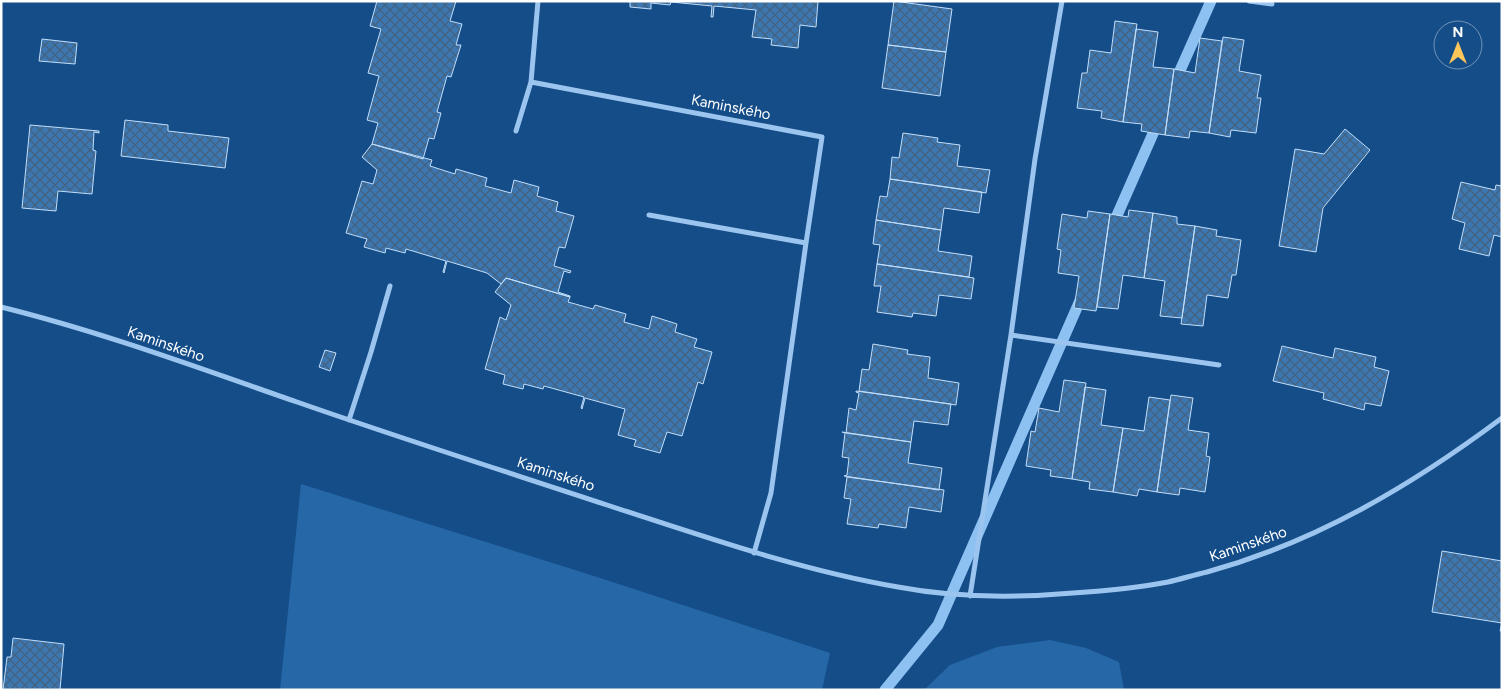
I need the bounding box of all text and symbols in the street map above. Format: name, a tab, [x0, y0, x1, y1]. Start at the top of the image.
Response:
north arrow	[1433, 20, 1483, 70]
text: N	[1453, 24, 1463, 41]
street label: Kaminského	[690, 90, 773, 124]
street label: Kaminského	[125, 322, 207, 366]
street label: Kaminského	[515, 453, 597, 495]
street label: Kaminského	[1207, 522, 1289, 566]

